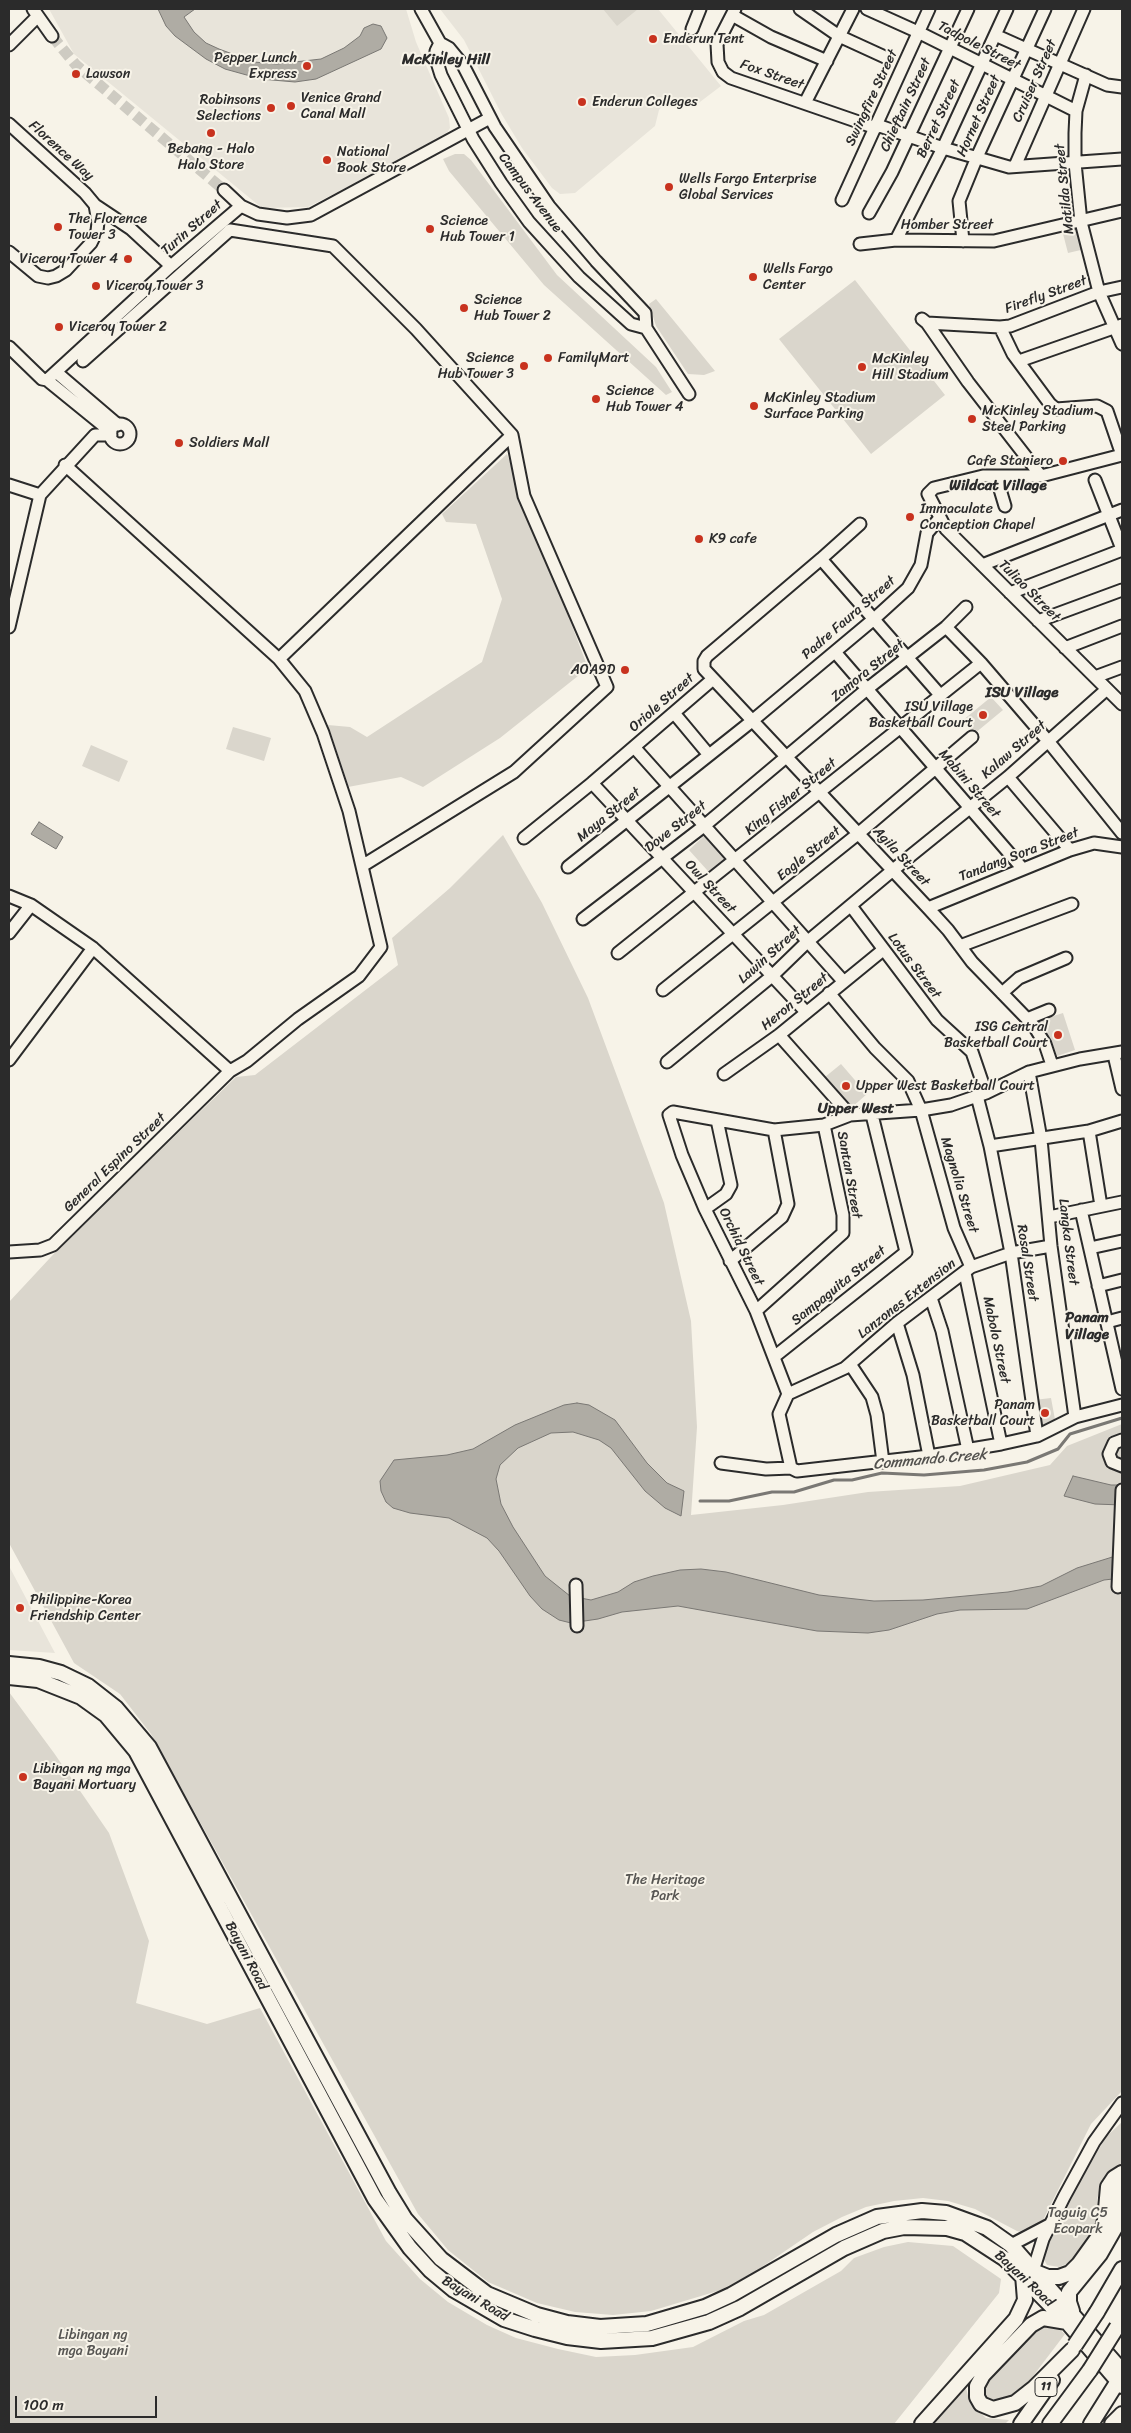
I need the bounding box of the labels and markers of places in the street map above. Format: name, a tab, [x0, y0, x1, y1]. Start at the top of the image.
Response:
place label: Enderun Tent	[663, 31, 745, 47]
marker: Enderun Tent	[647, 33, 659, 45]
place label: Pepper Lunch Express	[214, 50, 297, 82]
marker: Pepper Lunch Express	[301, 60, 313, 72]
place label: Lawson	[86, 66, 130, 82]
marker: Lawson	[70, 68, 82, 80]
place label: Venice Grand Canal Mall	[301, 90, 381, 122]
place label: Robinsons Selections	[196, 92, 261, 124]
place label: Enderun Colleges	[592, 94, 698, 110]
marker: Enderun Colleges	[576, 96, 588, 108]
marker: Venice Grand Canal Mall	[285, 100, 297, 112]
marker: Robinsons Selections	[265, 102, 277, 114]
marker: Bebang - Halo Halo Store	[205, 127, 217, 139]
place label: Bebang - Halo Halo Store	[167, 141, 255, 174]
place label: National Book Store	[337, 144, 406, 176]
marker: National Book Store	[321, 154, 333, 166]
place label: Wells Fargo Enterprise Global Services	[679, 171, 816, 203]
marker: Wells Fargo Enterprise Global Services	[663, 181, 675, 193]
place label: The Florence Tower 3	[68, 211, 147, 243]
place label: Science Hub Tower 1	[440, 213, 515, 246]
marker: The Florence Tower 3	[52, 221, 64, 233]
marker: Science Hub Tower 1	[424, 223, 436, 235]
place label: Viceroy Tower 4	[20, 251, 118, 267]
marker: Viceroy Tower 4	[122, 253, 134, 265]
place label: Wells Fargo Center	[763, 261, 833, 294]
marker: Wells Fargo Center	[747, 271, 759, 283]
place label: Viceroy Tower 3	[106, 278, 203, 294]
marker: Viceroy Tower 3	[90, 280, 102, 292]
place label: Science Hub Tower 2	[474, 292, 551, 324]
marker: Science Hub Tower 2	[458, 302, 470, 314]
place label: Viceroy Tower 2	[69, 319, 167, 335]
marker: Viceroy Tower 2	[53, 321, 65, 333]
place label: Science Hub Tower 3	[438, 350, 514, 382]
place label: FamilyMart	[558, 350, 629, 366]
place label: McKinley Hill Stadium	[872, 351, 949, 384]
marker: FamilyMart	[542, 352, 554, 364]
marker: Science Hub Tower 3	[518, 360, 530, 372]
marker: McKinley Hill Stadium	[856, 361, 868, 373]
place label: Science Hub Tower 4	[606, 383, 683, 416]
place label: McKinley Stadium Surface Parking	[764, 390, 876, 422]
marker: Science Hub Tower 4	[590, 393, 602, 405]
marker: McKinley Stadium Surface Parking	[748, 400, 760, 412]
place label: McKinley Stadium Steel Parking	[982, 403, 1094, 436]
marker: McKinley Stadium Steel Parking	[966, 413, 978, 425]
place label: Soldiers Mall	[189, 435, 269, 451]
marker: Soldiers Mall	[173, 437, 185, 449]
place label: Cafe Staniero	[967, 453, 1053, 469]
marker: Cafe Staniero	[1057, 455, 1069, 467]
place label: Immaculate Conception Chapel	[920, 501, 1035, 534]
marker: Immaculate Conception Chapel	[904, 511, 916, 523]
place label: K9 cafe	[709, 531, 757, 547]
marker: K9 cafe	[693, 533, 705, 545]
place label: AOA9D	[571, 662, 615, 678]
marker: AOA9D	[619, 664, 631, 676]
place label: ISU Village Basketball Court	[869, 699, 973, 732]
marker: ISU Village Basketball Court	[977, 709, 989, 721]
place label: ISG Central Basketball Court	[944, 1019, 1048, 1052]
marker: ISG Central Basketball Court	[1052, 1029, 1064, 1041]
place label: Upper West Basketball Court	[856, 1078, 1035, 1094]
marker: Upper West Basketball Court	[840, 1080, 852, 1092]
place label: Panam Basketball Court	[931, 1397, 1035, 1430]
marker: Panam Basketball Court	[1039, 1407, 1051, 1419]
place label: Philippine-Korea Friendship Center	[30, 1592, 141, 1624]
marker: Philippine-Korea Friendship Center	[14, 1602, 26, 1614]
place label: Libingan ng mga Bayani Mortuary	[33, 1761, 136, 1794]
marker: Libingan ng mga Bayani Mortuary	[17, 1771, 29, 1783]

